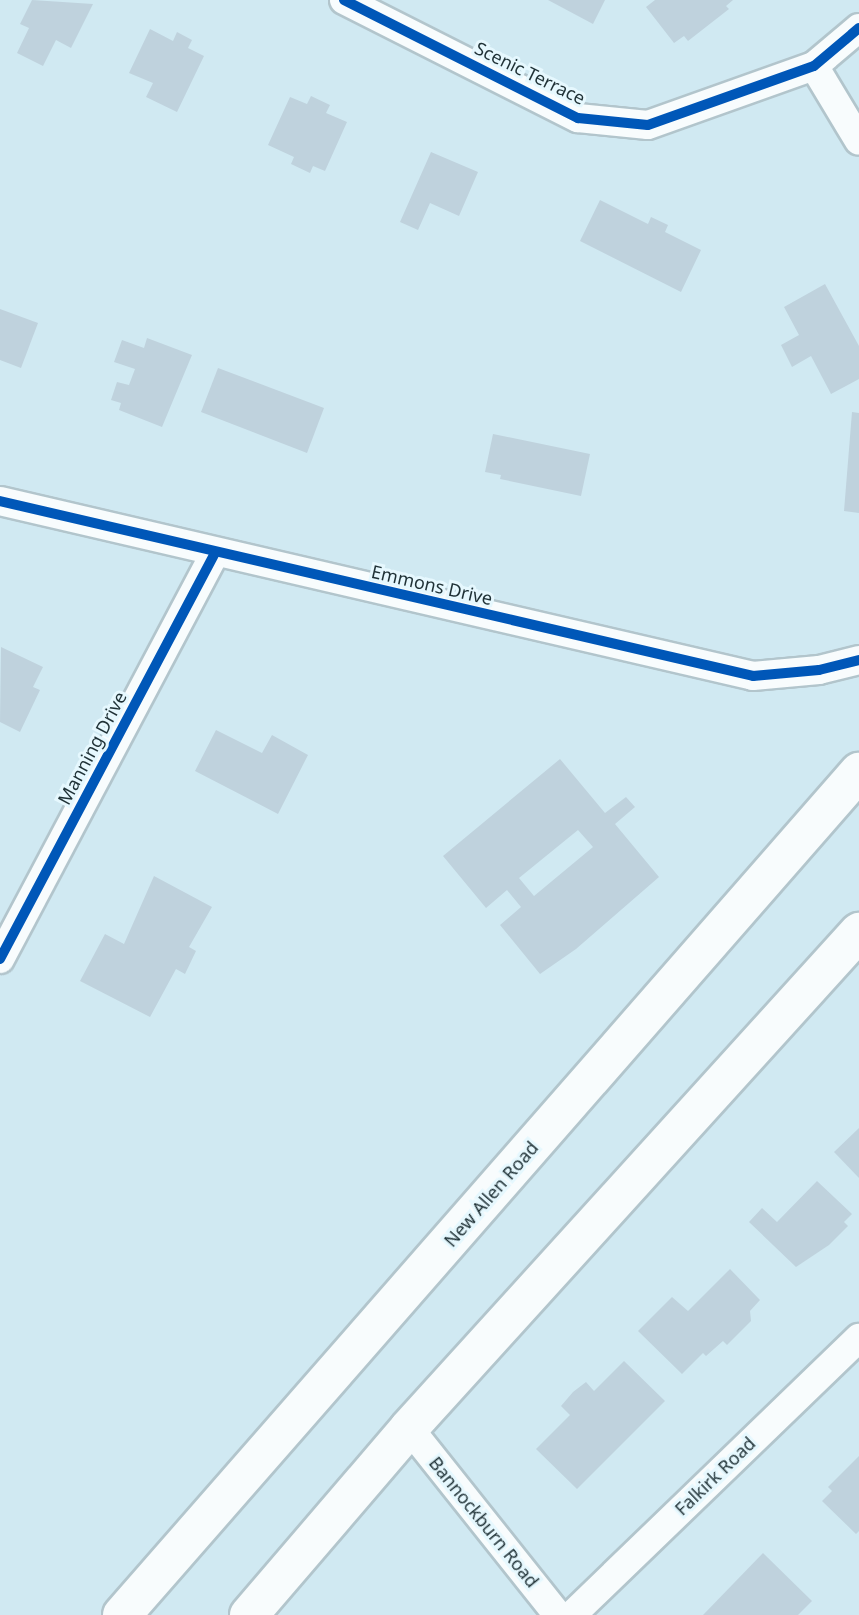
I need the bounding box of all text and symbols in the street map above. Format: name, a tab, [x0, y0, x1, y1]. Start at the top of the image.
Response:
street label: Scenic Terrace	[471, 37, 589, 109]
street label: Emmons Drive	[369, 561, 495, 609]
street label: Manning Drive	[53, 688, 131, 808]
street label: New Allen Road	[439, 1137, 543, 1251]
street label: Falkirk Road	[670, 1432, 760, 1520]
street label: Bannockburn Road	[425, 1452, 543, 1592]

